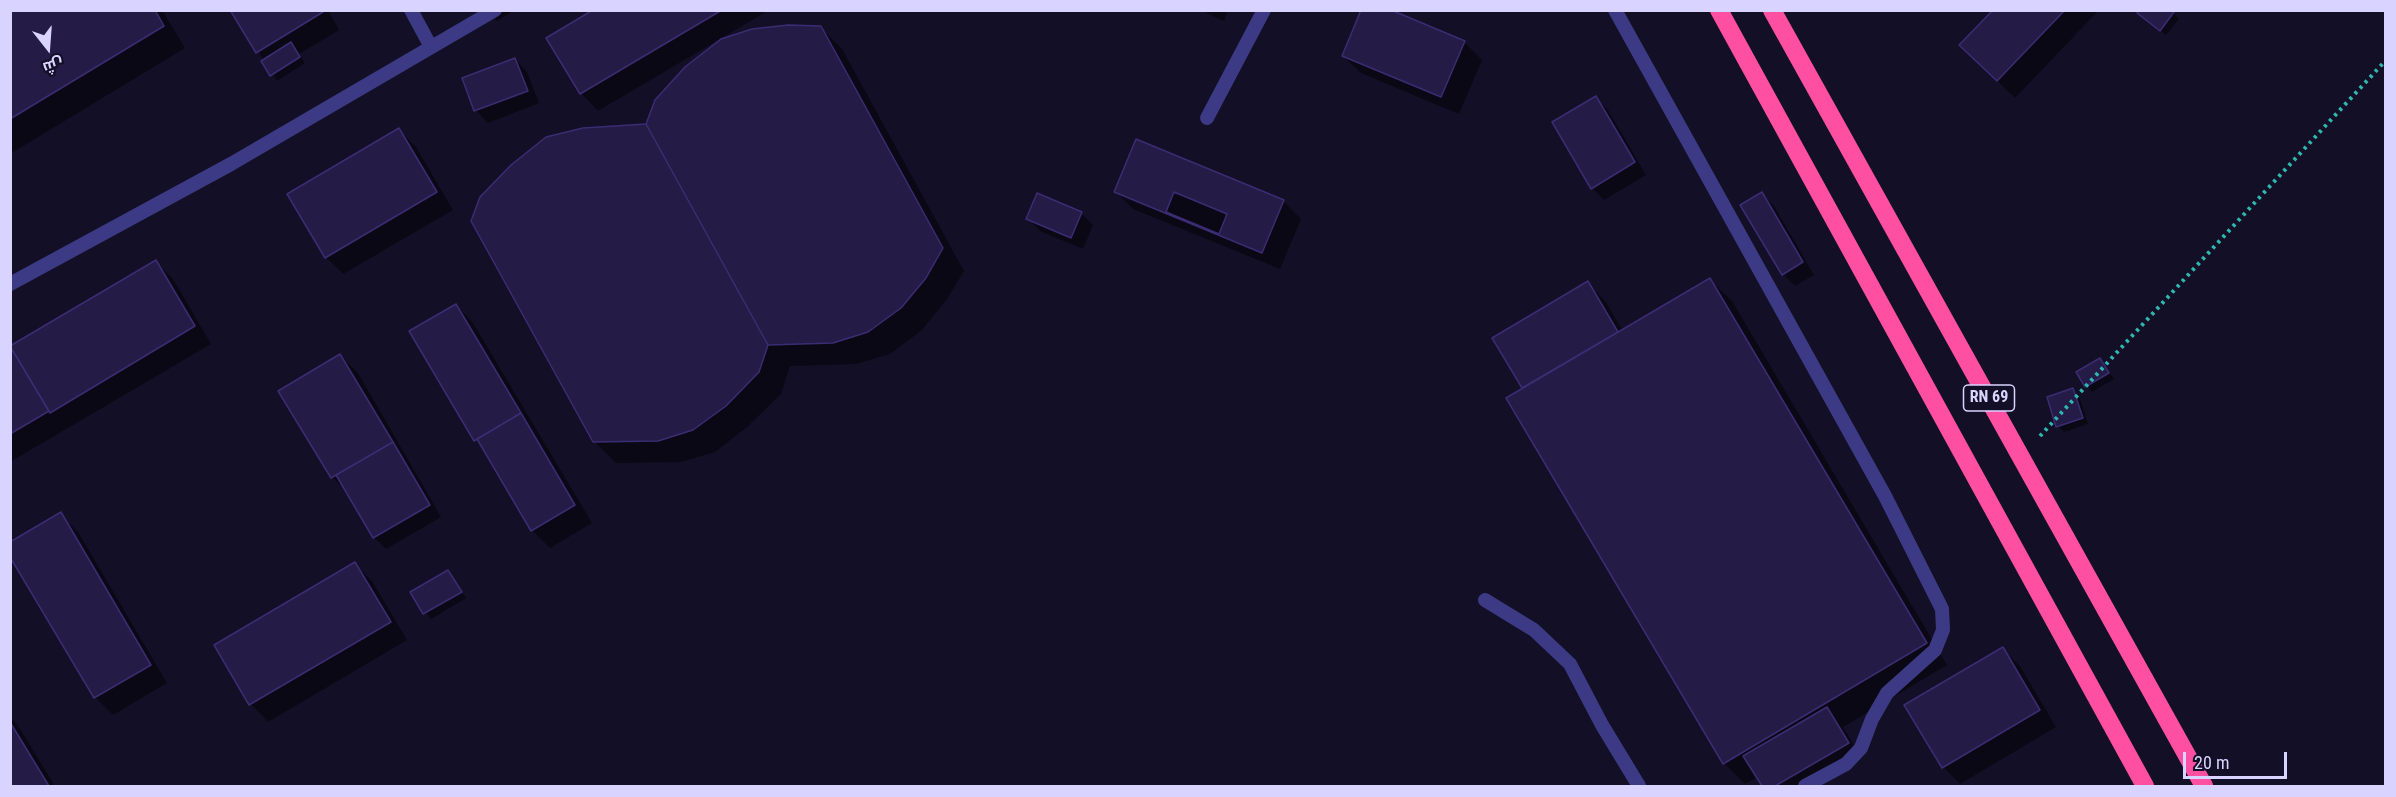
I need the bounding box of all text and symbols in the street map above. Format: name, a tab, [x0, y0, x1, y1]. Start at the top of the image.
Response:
north arrow	[18, 18, 78, 78]
text: ش	[41, 54, 66, 78]
road number: RN 69	[1964, 385, 2014, 411]
scale bar	[2186, 740, 2290, 778]
text: 20 m	[2194, 752, 2229, 773]

